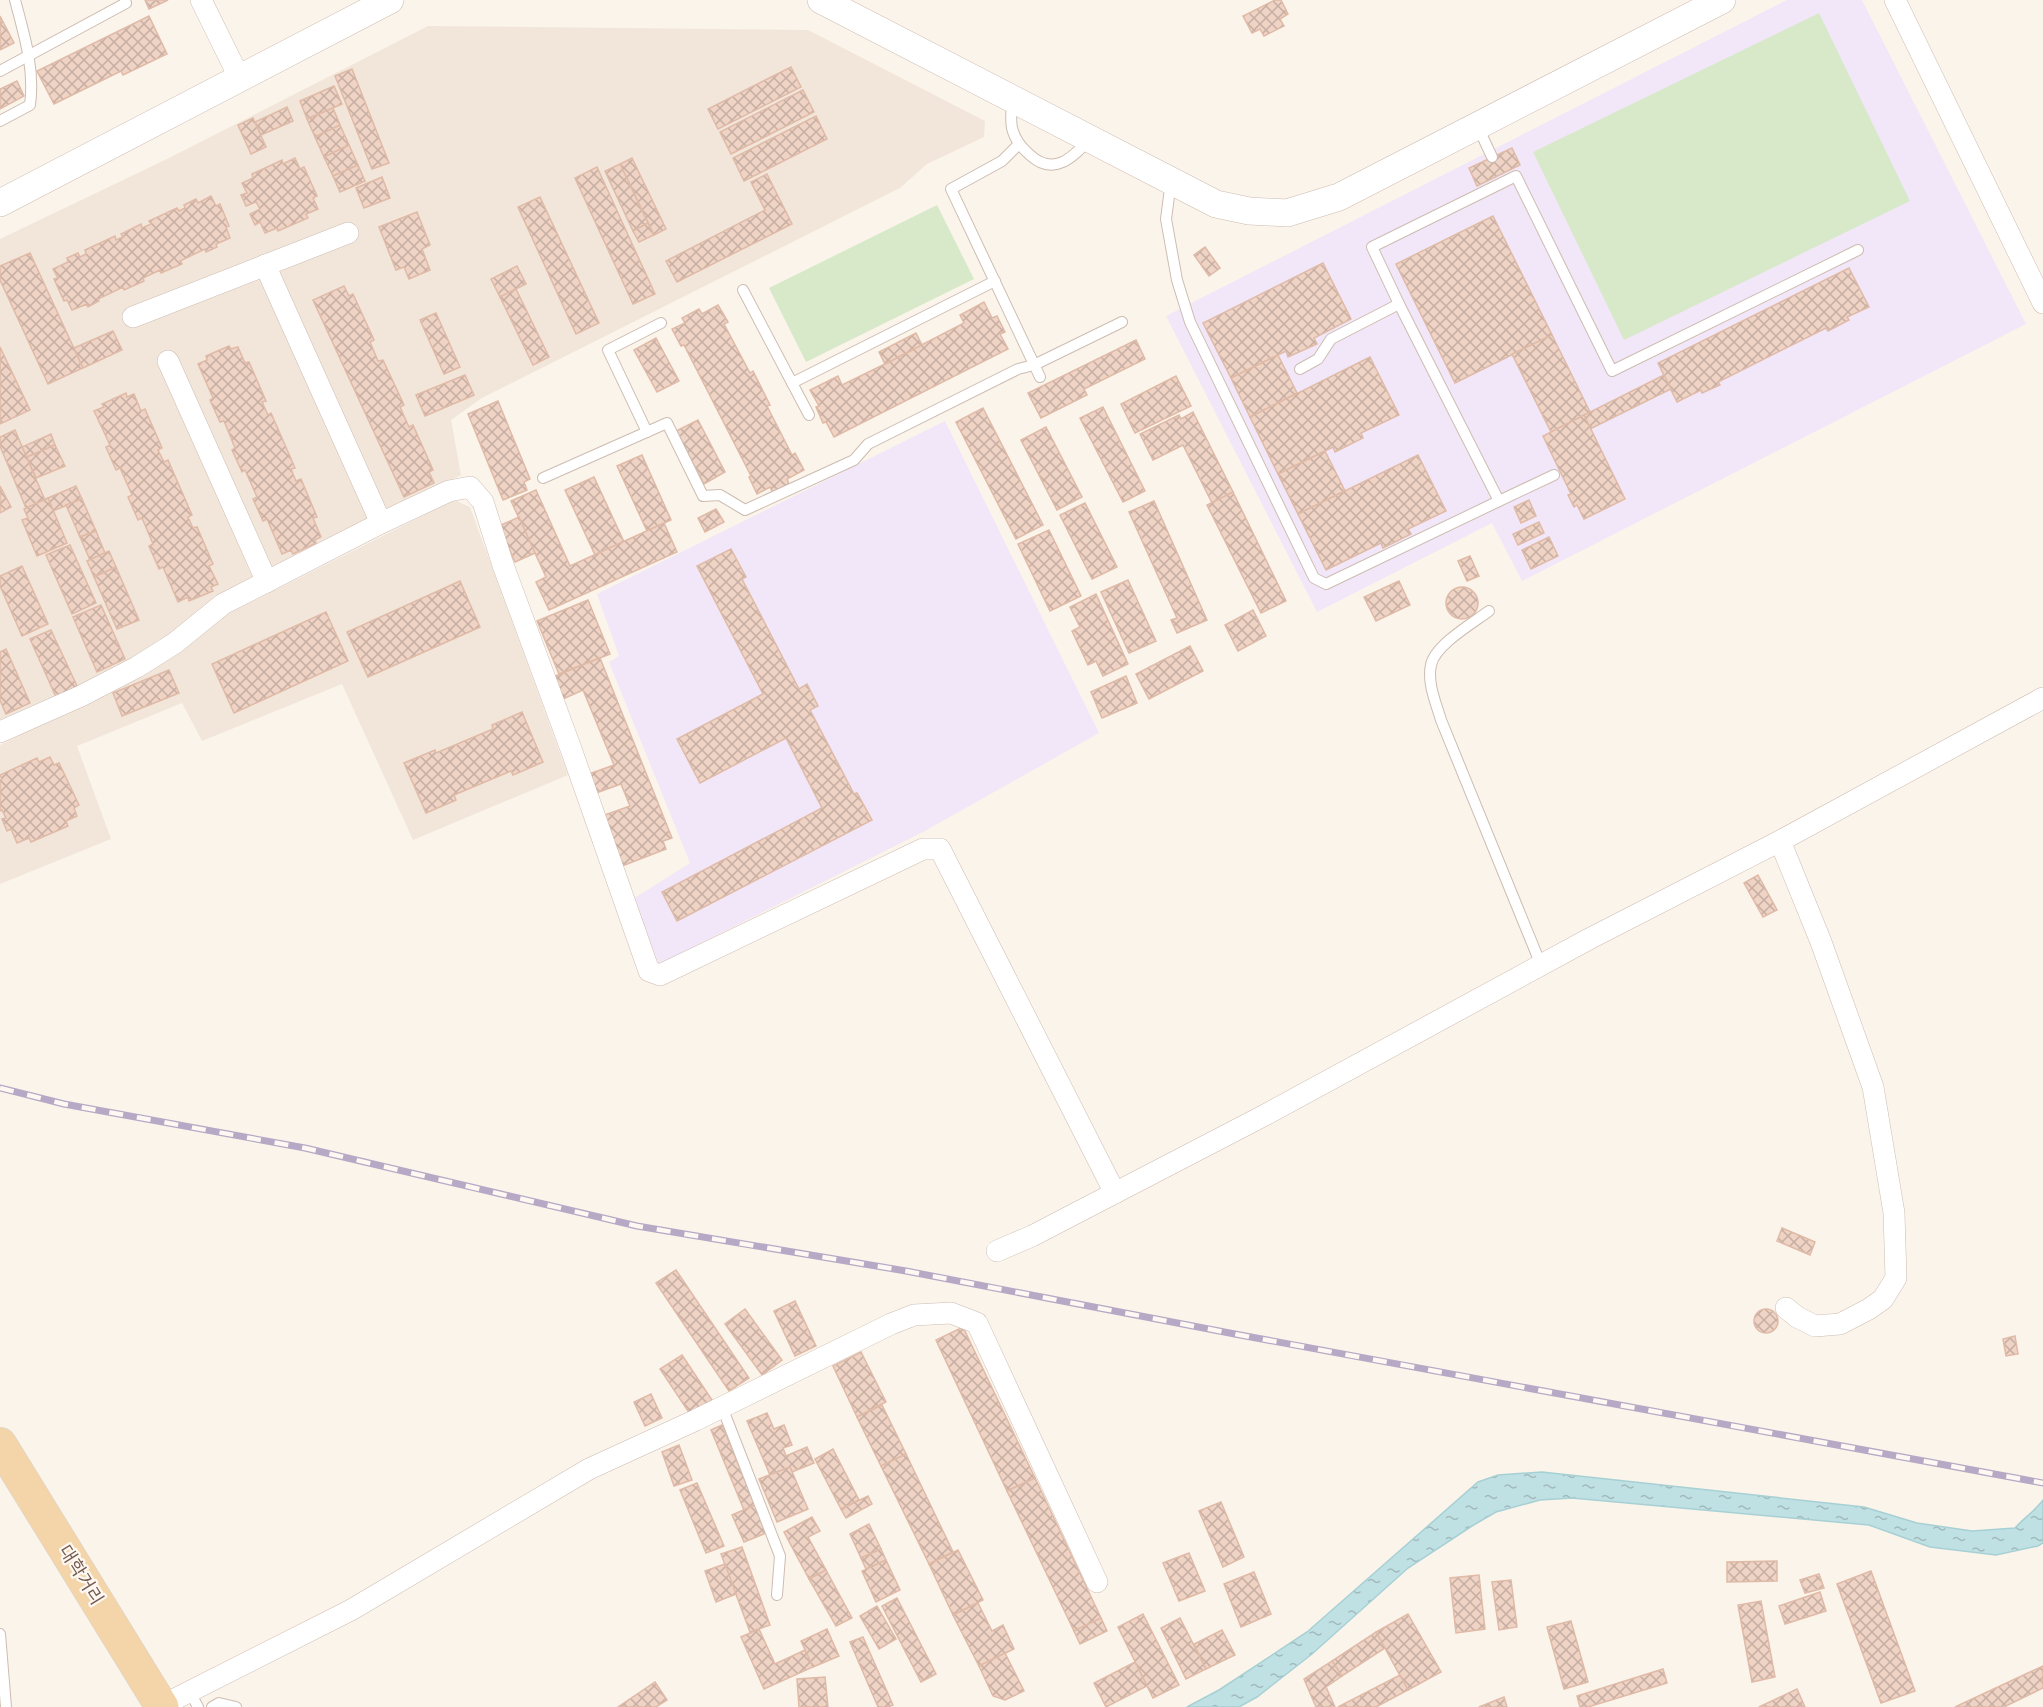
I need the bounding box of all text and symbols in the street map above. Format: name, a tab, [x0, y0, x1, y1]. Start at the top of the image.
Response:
street label: 대학거리	[54, 1541, 108, 1609]

